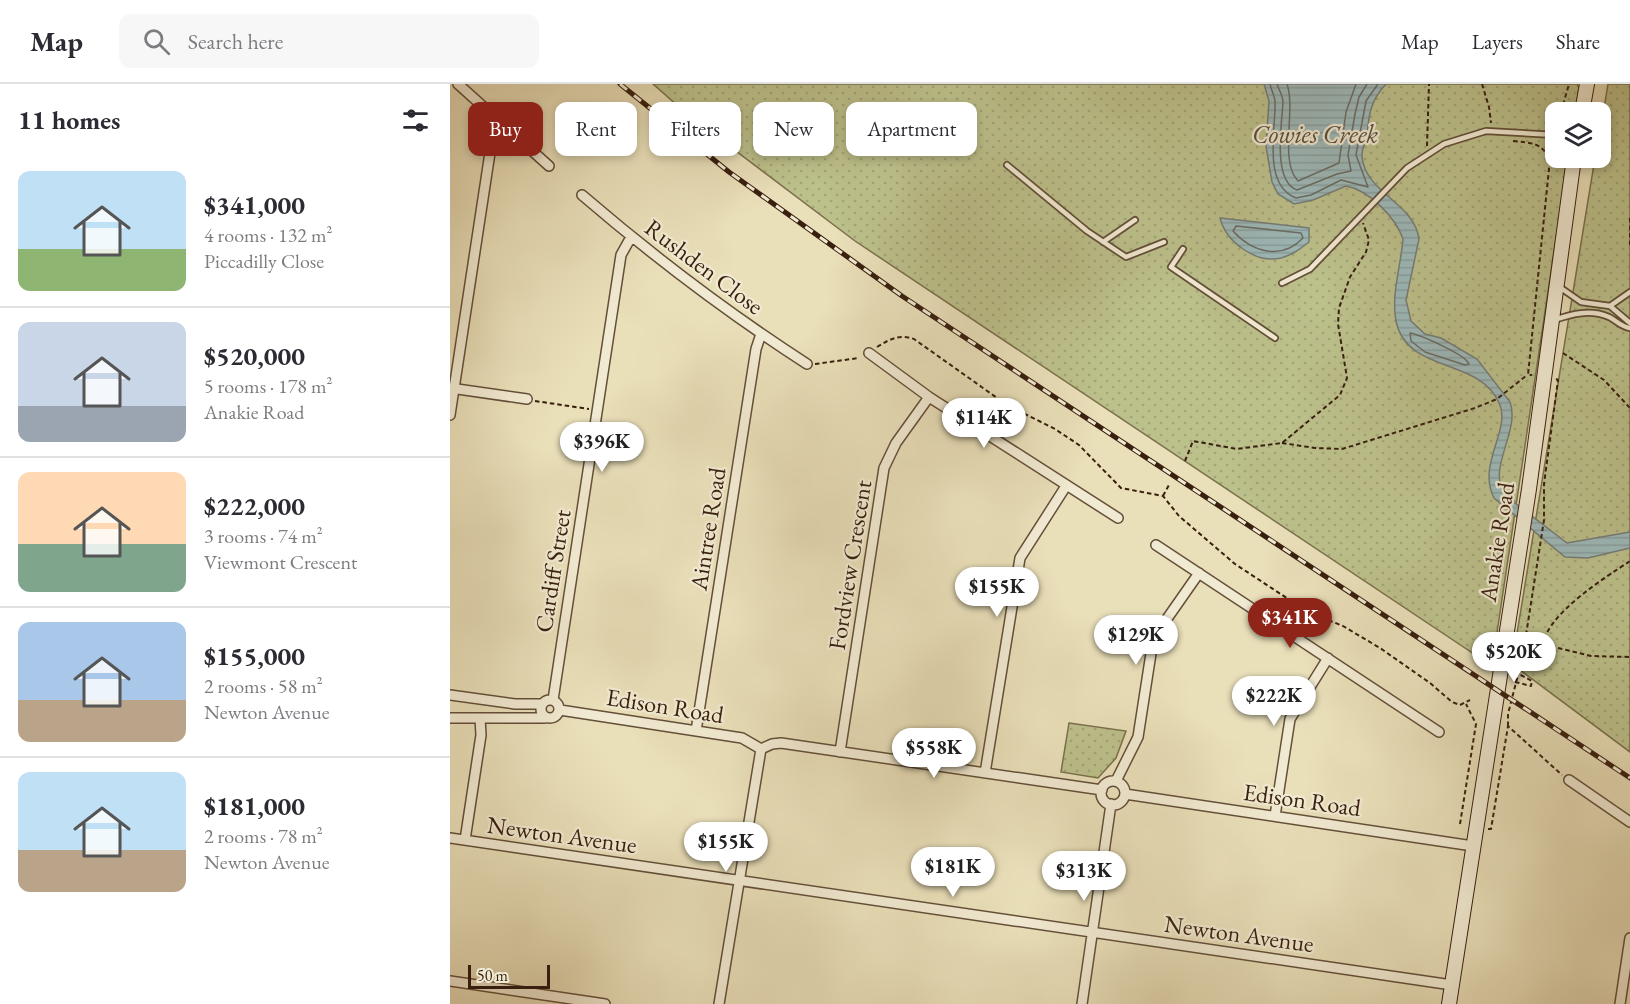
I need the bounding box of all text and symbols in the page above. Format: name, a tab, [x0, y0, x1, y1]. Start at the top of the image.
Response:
search box	[119, 14, 539, 68]
text: Map	[30, 23, 83, 59]
icon: search	[140, 25, 173, 58]
text: Search here	[188, 27, 283, 56]
text: Map	[1401, 28, 1439, 55]
text: Layers	[1472, 28, 1523, 55]
text: Share	[1556, 28, 1600, 55]
chip: Buy	[468, 102, 543, 156]
chip: Rent	[555, 102, 637, 156]
chip: Filters	[649, 102, 741, 156]
chip: New	[753, 102, 834, 156]
chip: Apartment	[846, 102, 977, 156]
map controls	[1545, 102, 1611, 168]
button: layers	[1545, 102, 1611, 168]
text: 11 homes	[18, 103, 120, 137]
icon: filters	[399, 104, 432, 137]
water label: Cowies Creek	[1252, 117, 1378, 151]
text: $341,000	[204, 188, 305, 222]
icon: home	[66, 195, 138, 267]
street label: Rushden Close	[639, 212, 770, 321]
text: 4 rooms · 132 m²	[204, 222, 332, 248]
text: Piccadilly Close	[204, 248, 324, 274]
text: $520,000	[204, 339, 305, 373]
icon: home	[66, 346, 138, 418]
text: 5 rooms · 178 m²	[204, 373, 332, 399]
pin: $114K	[942, 398, 1026, 449]
text: Anakie Road	[204, 399, 304, 425]
text: $114K	[956, 404, 1012, 430]
pin: $396K	[560, 422, 644, 473]
text: $396K	[574, 428, 630, 454]
street label: Aintree Road	[682, 464, 733, 594]
street label: Fordview Crescent	[821, 477, 878, 652]
street label: Anakie Road	[1472, 479, 1521, 605]
text: $222,000	[204, 489, 305, 523]
icon: home	[66, 496, 138, 568]
street label: Cardiff Street	[527, 507, 578, 635]
text: 3 rooms · 74 m²	[204, 523, 323, 549]
text: Viewmont Crescent	[204, 549, 357, 575]
pin: $155K	[955, 567, 1039, 618]
text: $155K	[969, 573, 1025, 599]
pin: $341K	[1248, 598, 1332, 649]
text: $341K	[1262, 604, 1318, 630]
pin: $129K	[1094, 615, 1178, 666]
text: $129K	[1108, 621, 1164, 647]
pin: $520K	[1472, 632, 1556, 683]
text: $520K	[1486, 638, 1542, 664]
text: $155,000	[204, 639, 305, 673]
icon: home	[66, 646, 138, 718]
text: 2 rooms · 58 m²	[204, 673, 323, 699]
pin: $222K	[1232, 676, 1316, 727]
street label: Edison Road	[604, 681, 727, 730]
text: $222K	[1246, 682, 1302, 708]
text: Newton Avenue	[204, 699, 329, 725]
pin: $558K	[892, 728, 976, 779]
text: $558K	[906, 734, 962, 760]
street label: Edison Road	[1241, 776, 1364, 823]
text: $181,000	[204, 789, 305, 823]
icon: home	[66, 796, 138, 868]
street label: Newton Avenue	[485, 809, 639, 860]
pin: $155K	[684, 822, 768, 873]
text: 2 rooms · 78 m²	[204, 823, 323, 849]
text: $155K	[698, 828, 754, 854]
pin: $181K	[911, 847, 995, 898]
text: Newton Avenue	[204, 849, 329, 875]
pin: $313K	[1042, 851, 1126, 902]
text: $181K	[925, 853, 981, 879]
text: $313K	[1056, 857, 1112, 883]
street label: Newton Avenue	[1162, 908, 1316, 959]
scale bar	[468, 962, 550, 990]
text: 50 m	[477, 965, 508, 986]

